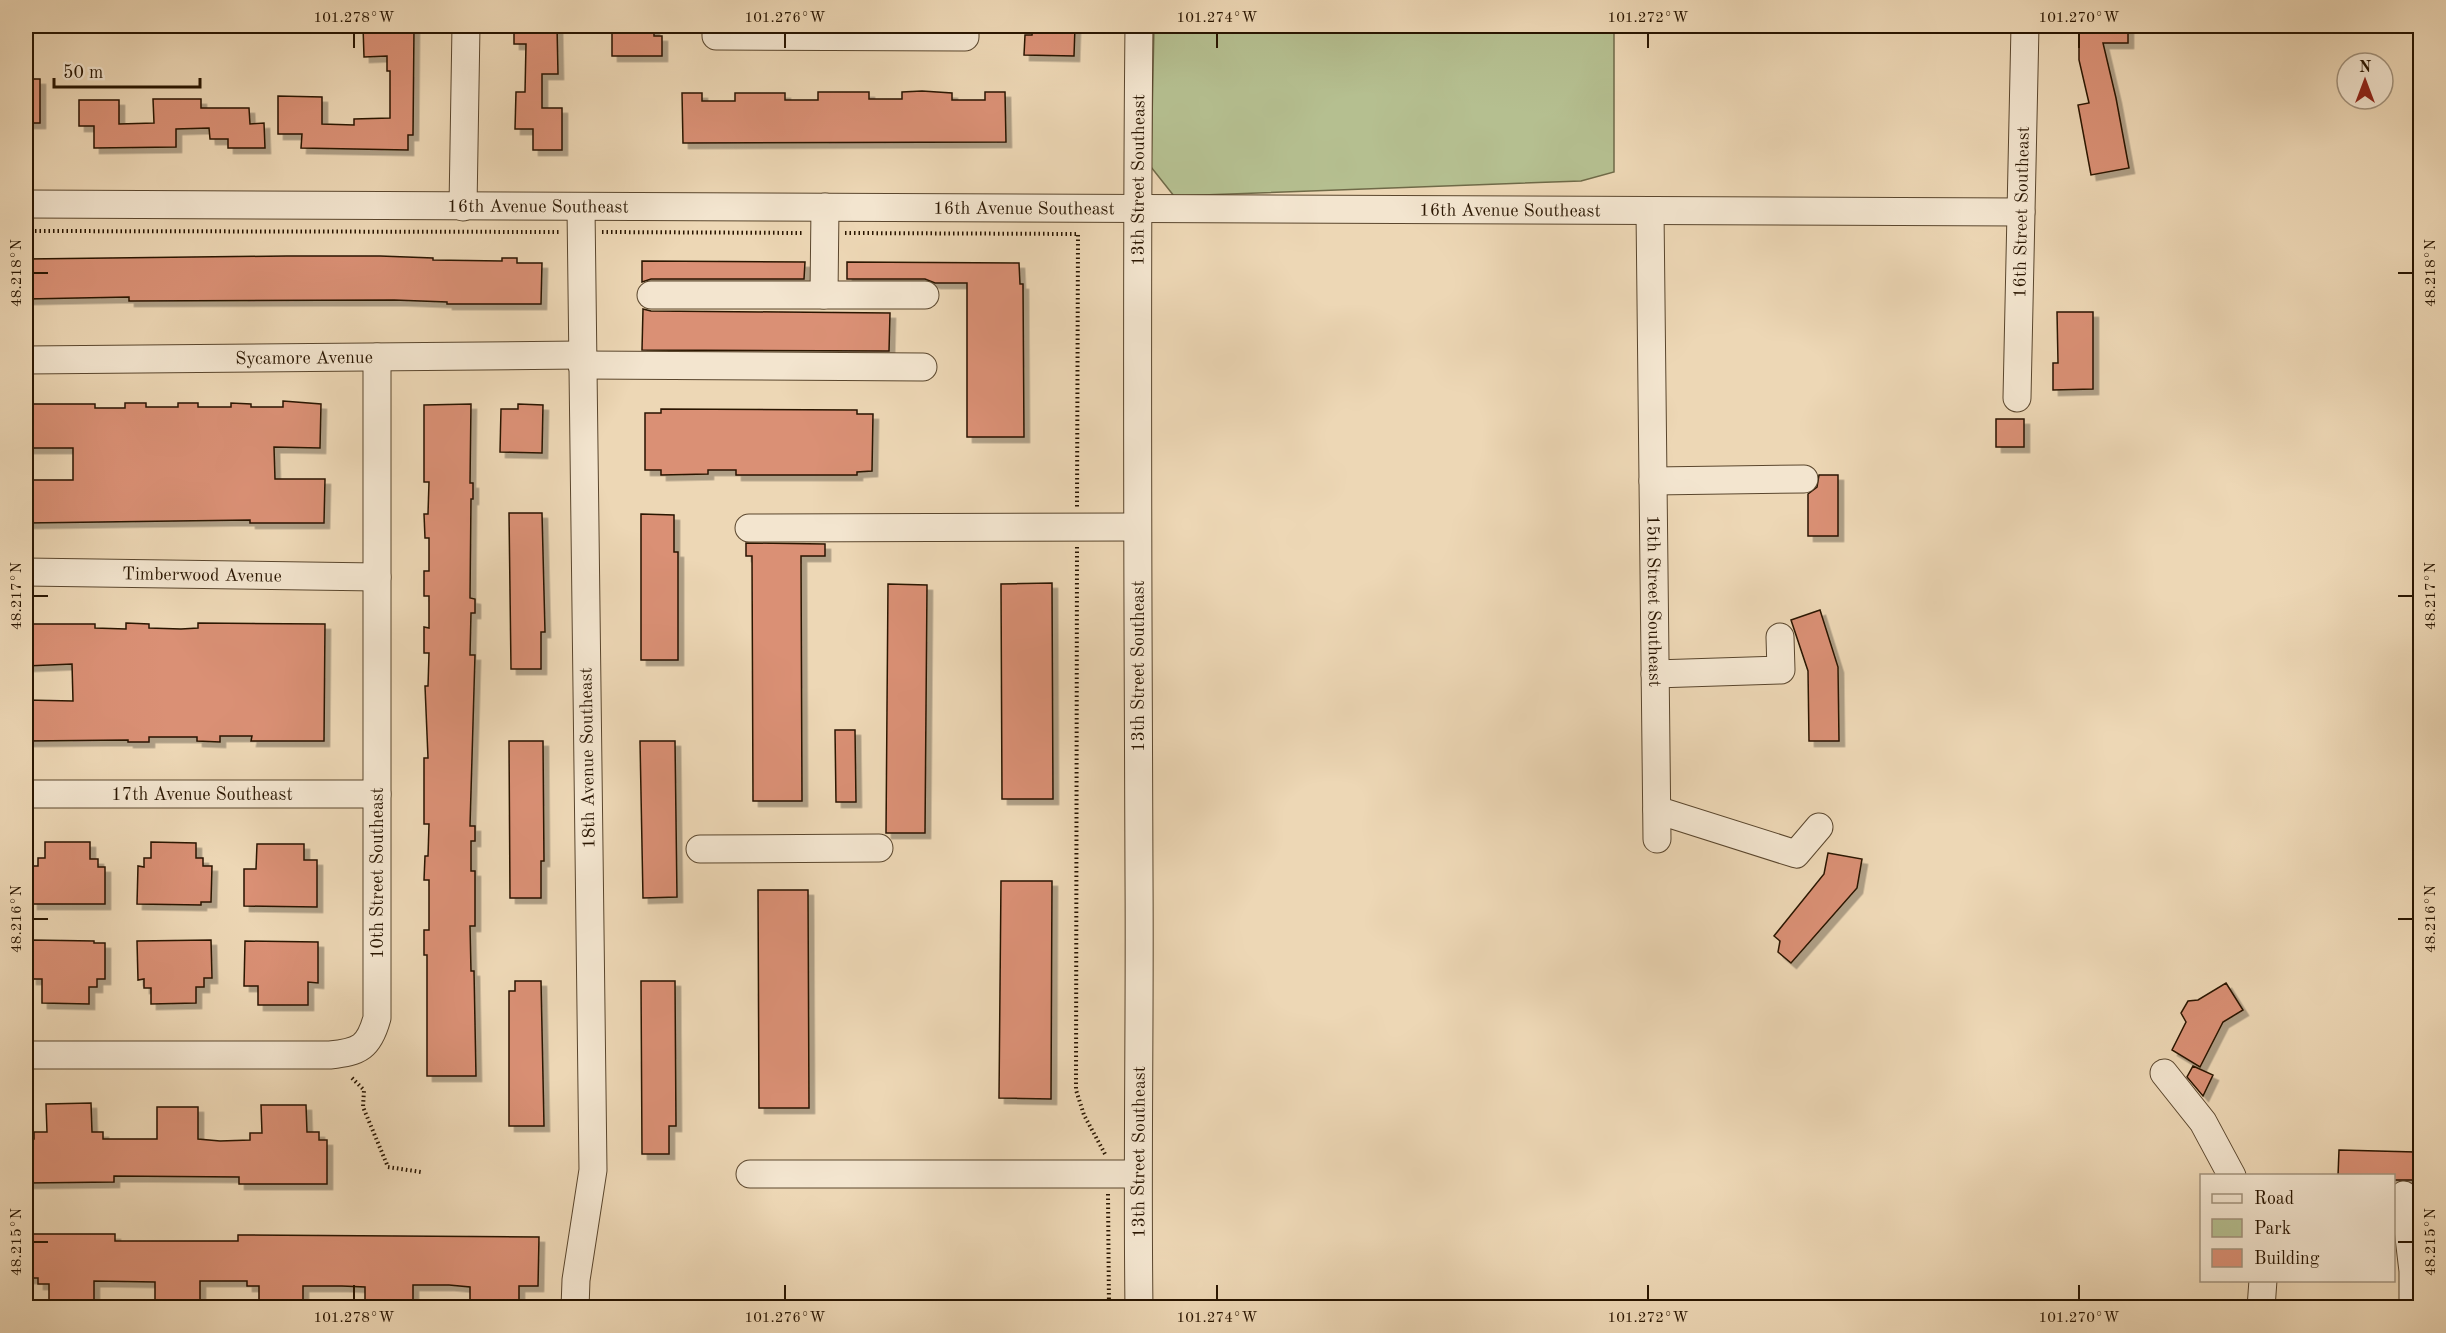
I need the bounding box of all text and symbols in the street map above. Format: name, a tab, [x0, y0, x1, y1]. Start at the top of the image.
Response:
text: 101.278°W	[313, 11, 395, 26]
text: 101.276°W	[744, 11, 826, 26]
text: 101.274°W	[1176, 11, 1258, 26]
text: 101.272°W	[1607, 11, 1689, 26]
text: 101.270°W	[2038, 11, 2120, 26]
scale bar	[54, 51, 200, 89]
north arrow	[2335, 51, 2395, 111]
text: N	[2359, 60, 2372, 76]
text: 50 m	[63, 64, 103, 82]
street label: 13th Street Southeast	[1130, 94, 1148, 266]
street label: 16th Street Southeast	[2011, 126, 2033, 298]
street label: 16th Avenue Southeast	[447, 198, 629, 216]
street label: 16th Avenue Southeast	[933, 200, 1115, 218]
street label: 16th Avenue Southeast	[1419, 202, 1601, 220]
text: 48.218°N	[10, 239, 25, 307]
text: 48.218°N	[2424, 239, 2439, 307]
street label: Sycamore Avenue	[235, 349, 373, 368]
street label: 15th Street Southeast	[1643, 515, 1663, 687]
text: 48.217°N	[10, 562, 25, 630]
text: 48.217°N	[2424, 562, 2439, 630]
street label: Timberwood Avenue	[122, 565, 282, 586]
street label: 13th Street Southeast	[1130, 580, 1148, 752]
street label: 18th Avenue Southeast	[577, 667, 599, 849]
street label: 17th Avenue Southeast	[111, 786, 293, 804]
street label: 10th Street Southeast	[369, 787, 387, 959]
text: 48.216°N	[10, 885, 25, 953]
text: 48.216°N	[2424, 885, 2439, 953]
street label: 13th Street Southeast	[1130, 1066, 1149, 1238]
legend	[2200, 1174, 2395, 1282]
text: Road	[2254, 1190, 2294, 1208]
text: 48.215°N	[10, 1208, 25, 1276]
text: 48.215°N	[2424, 1208, 2439, 1276]
text: Park	[2254, 1220, 2291, 1238]
text: Building	[2254, 1250, 2320, 1268]
text: 101.278°W	[313, 1311, 395, 1326]
text: 101.276°W	[744, 1311, 826, 1326]
text: 101.274°W	[1176, 1311, 1258, 1326]
text: 101.272°W	[1607, 1311, 1689, 1326]
text: 101.270°W	[2038, 1311, 2120, 1326]

